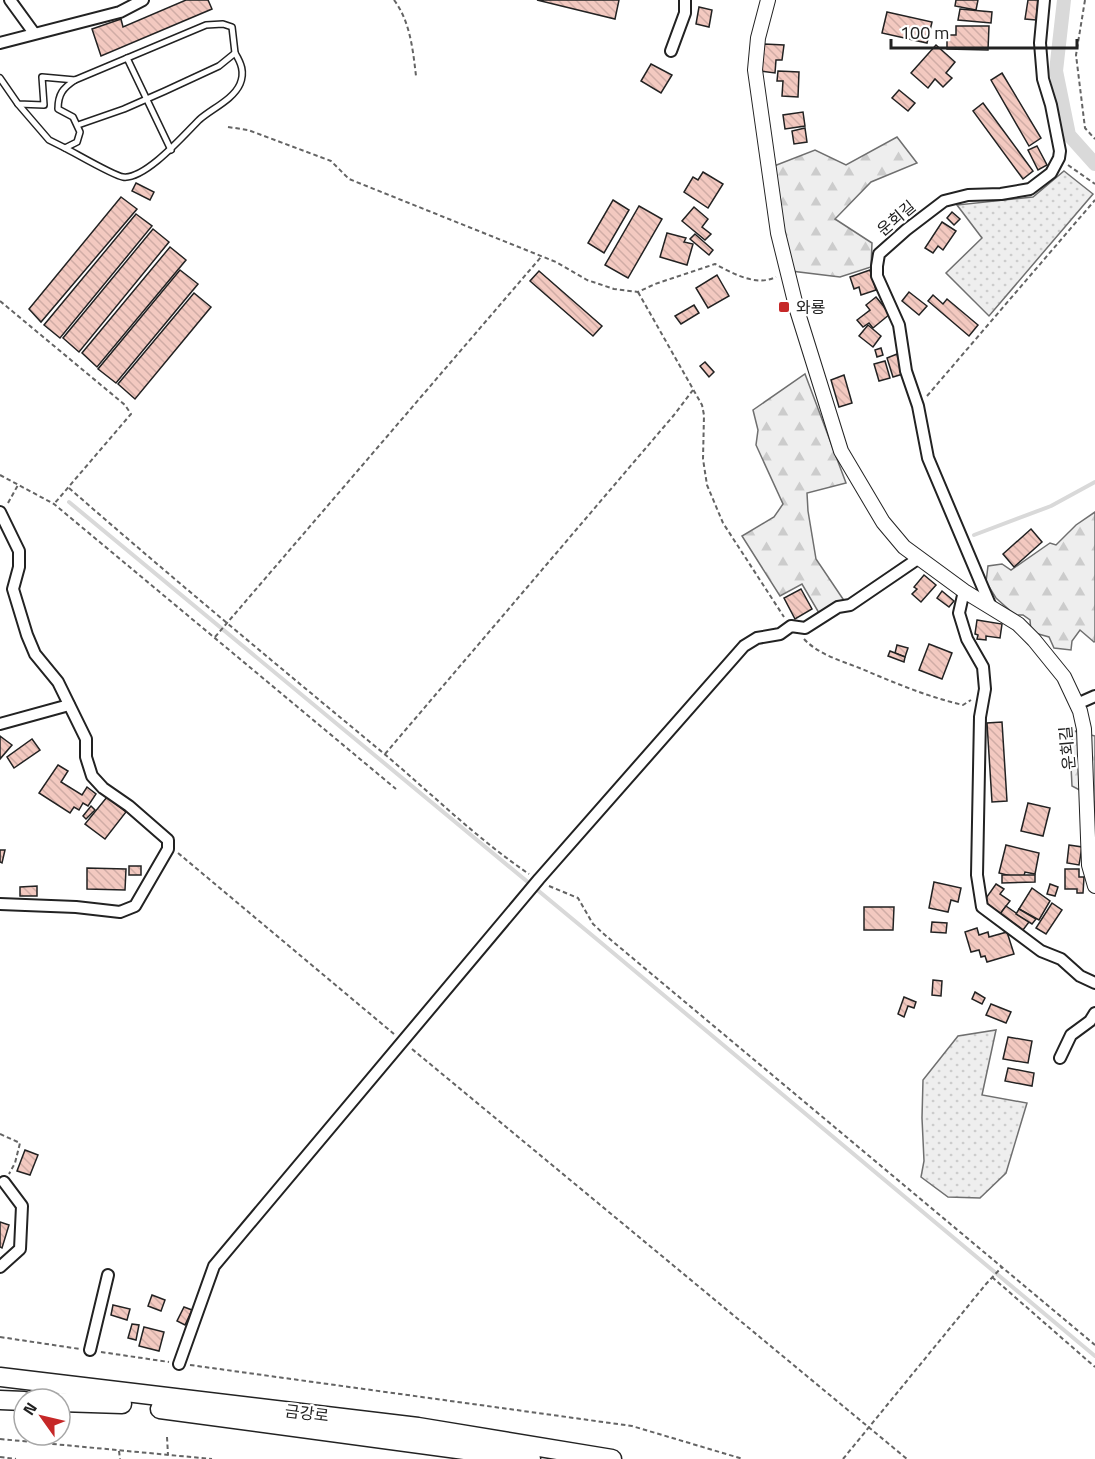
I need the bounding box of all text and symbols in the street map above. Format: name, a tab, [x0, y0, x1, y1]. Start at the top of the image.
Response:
scale bar	[891, 12, 1077, 50]
text: 100 m	[900, 19, 949, 46]
street label: 운회길	[871, 195, 921, 241]
place label: 와룡	[796, 295, 825, 319]
marker: 와룡	[777, 300, 791, 314]
street label: 운회길	[1053, 725, 1081, 771]
north arrow	[12, 1387, 72, 1447]
text: N	[17, 1397, 43, 1420]
street label: 금강로	[284, 1398, 331, 1428]

